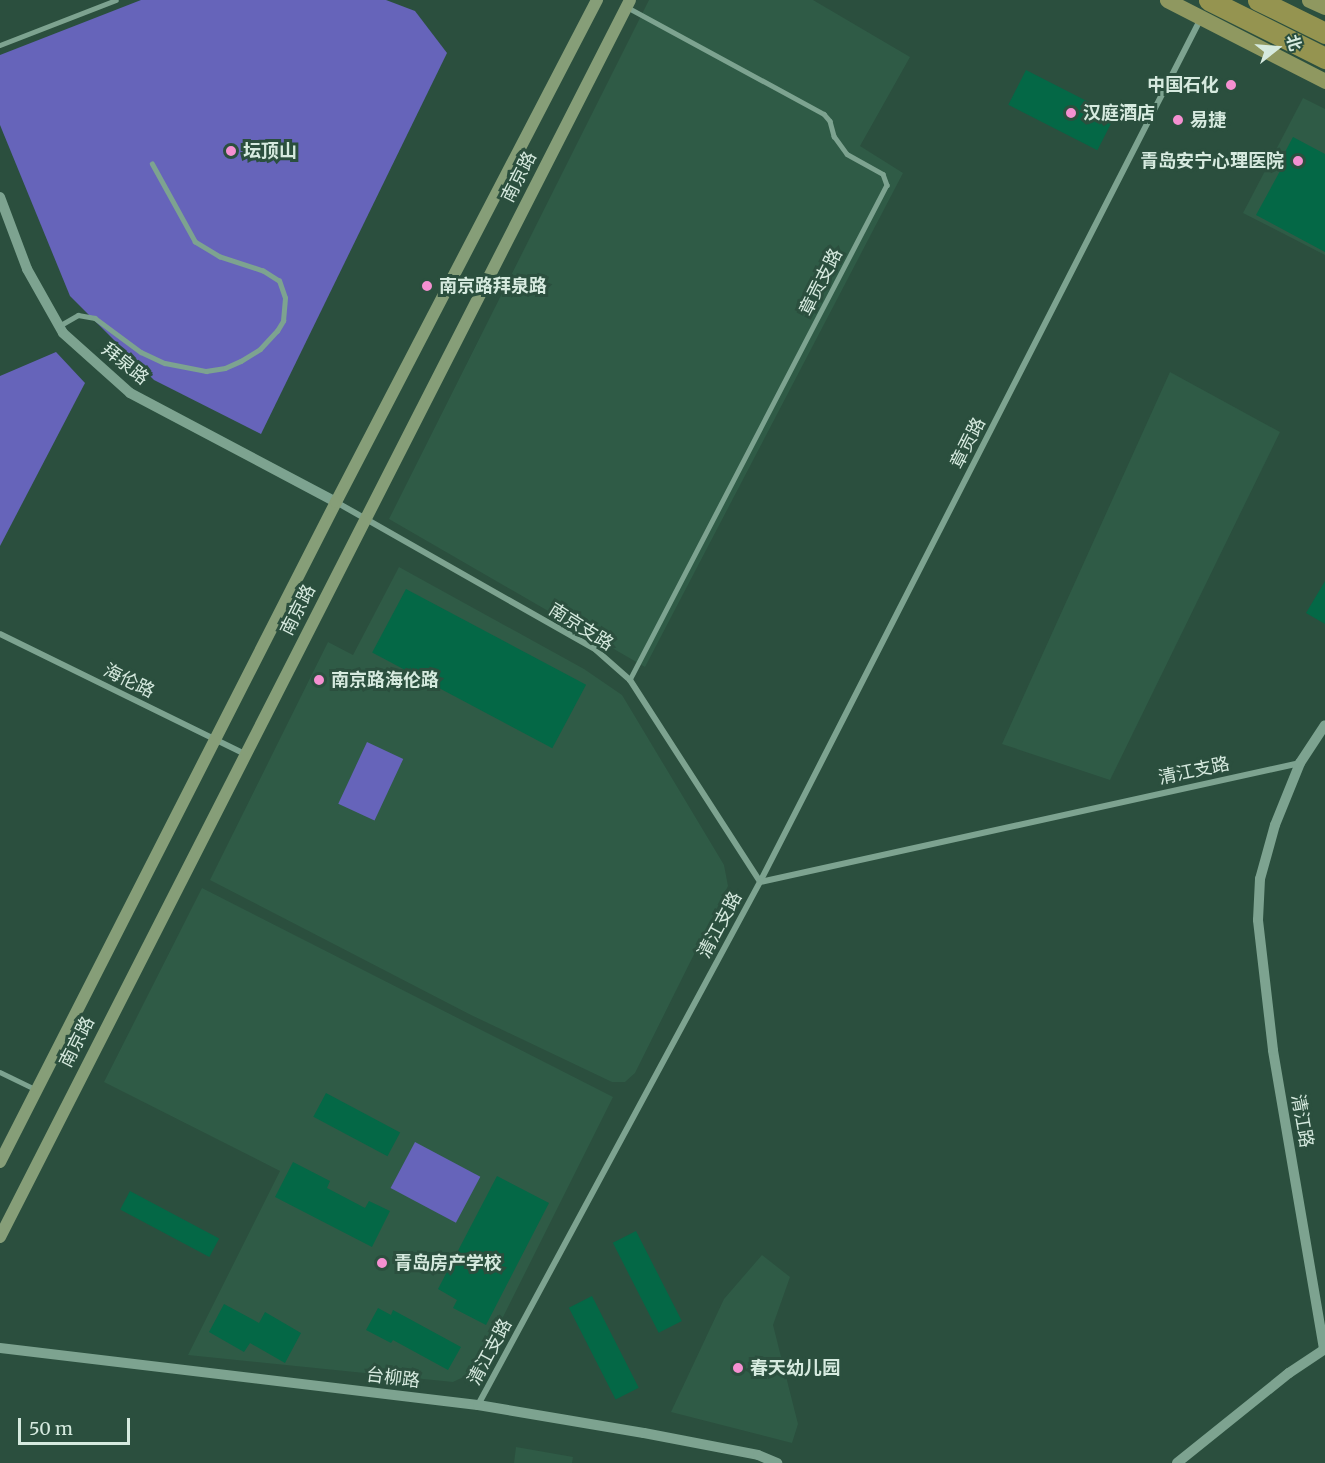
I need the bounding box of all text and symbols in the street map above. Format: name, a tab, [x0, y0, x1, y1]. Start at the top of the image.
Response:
north arrow	[1247, 18, 1307, 78]
text: 北	[1282, 32, 1306, 53]
place label: 中国石化	[1147, 74, 1219, 96]
marker: 中国石化	[1224, 78, 1238, 92]
place label: 汉庭酒店	[1083, 102, 1155, 124]
marker: 汉庭酒店	[1064, 106, 1078, 120]
place label: 易捷	[1190, 109, 1226, 131]
marker: 易捷	[1171, 113, 1185, 127]
place label: 坛顶山	[243, 140, 297, 162]
marker: 坛顶山	[224, 144, 238, 158]
street label: 南京路	[497, 148, 541, 206]
place label: 青岛安宁心理医院	[1140, 150, 1284, 172]
marker: 青岛安宁心理医院	[1289, 152, 1307, 170]
street label: 章贡支路	[795, 245, 847, 319]
place label: 南京路拜泉路	[439, 275, 547, 297]
marker: 南京路拜泉路	[420, 279, 434, 293]
street label: 拜泉路	[97, 339, 153, 389]
street label: 章贡路	[946, 414, 990, 472]
street label: 南京路	[276, 581, 320, 639]
street label: 南京支路	[545, 599, 617, 655]
street label: 海伦路	[100, 659, 158, 703]
place label: 南京路海伦路	[331, 669, 439, 691]
marker: 南京路海伦路	[312, 673, 326, 687]
street label: 清江支路	[1157, 753, 1231, 789]
street label: 清江支路	[694, 888, 746, 962]
street label: 南京路	[55, 1013, 99, 1071]
street label: 清江路	[1287, 1093, 1317, 1149]
place label: 青岛房产学校	[394, 1252, 502, 1274]
marker: 青岛房产学校	[375, 1256, 389, 1270]
street label: 清江支路	[464, 1315, 516, 1389]
place label: 春天幼儿园	[750, 1357, 840, 1379]
marker: 春天幼儿园	[731, 1361, 745, 1375]
street label: 台柳路	[365, 1364, 421, 1392]
scale bar	[21, 1406, 134, 1444]
text: 50 m	[29, 1417, 73, 1440]

